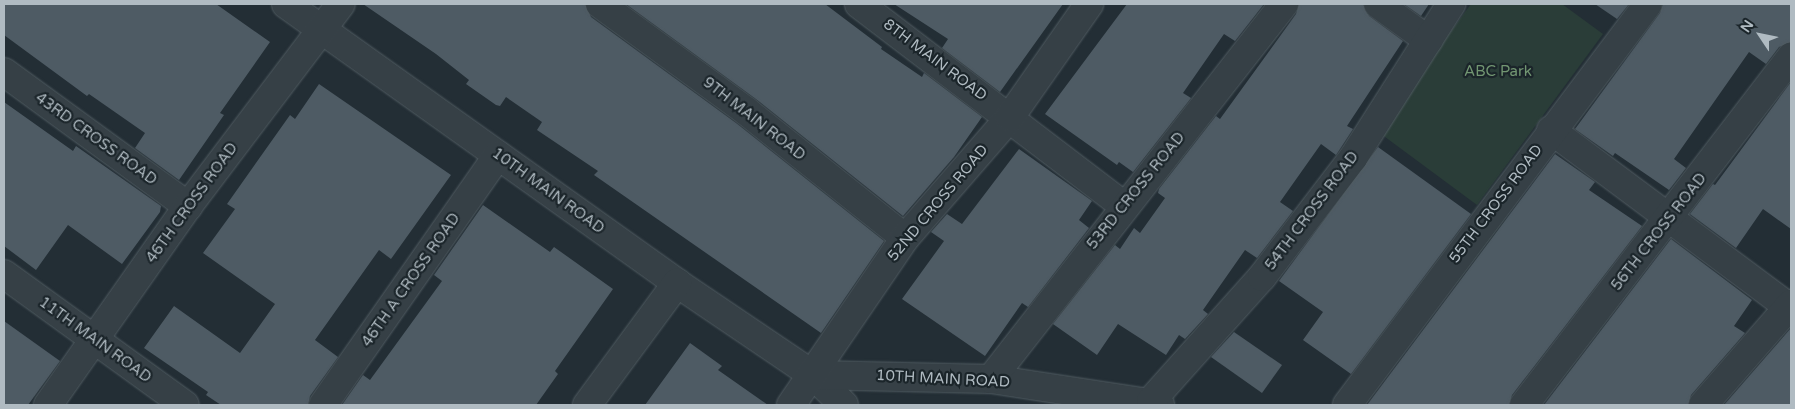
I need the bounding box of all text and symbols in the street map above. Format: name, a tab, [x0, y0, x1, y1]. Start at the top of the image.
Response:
north arrow	[1735, 10, 1785, 60]
street label: 8TH MAIN ROAD	[880, 15, 990, 105]
text: N	[1737, 17, 1757, 36]
park label: ABC Park	[1464, 63, 1532, 81]
street label: 9TH MAIN ROAD	[699, 73, 809, 165]
street label: 43RD CROSS ROAD	[32, 89, 160, 189]
street label: 53RD CROSS ROAD	[1083, 129, 1189, 253]
street label: 46TH CROSS ROAD	[142, 139, 242, 267]
street label: 52ND CROSS ROAD	[884, 141, 992, 265]
street label: 55TH CROSS ROAD	[1445, 141, 1547, 267]
street label: 10TH MAIN ROAD	[488, 144, 608, 238]
street label: 54TH CROSS ROAD	[1261, 148, 1363, 274]
street label: 56TH CROSS ROAD	[1608, 170, 1710, 294]
street label: 46TH A CROSS ROAD	[358, 210, 464, 350]
street label: 11TH MAIN ROAD	[35, 293, 155, 387]
street label: 10TH MAIN ROAD	[876, 367, 1010, 391]

